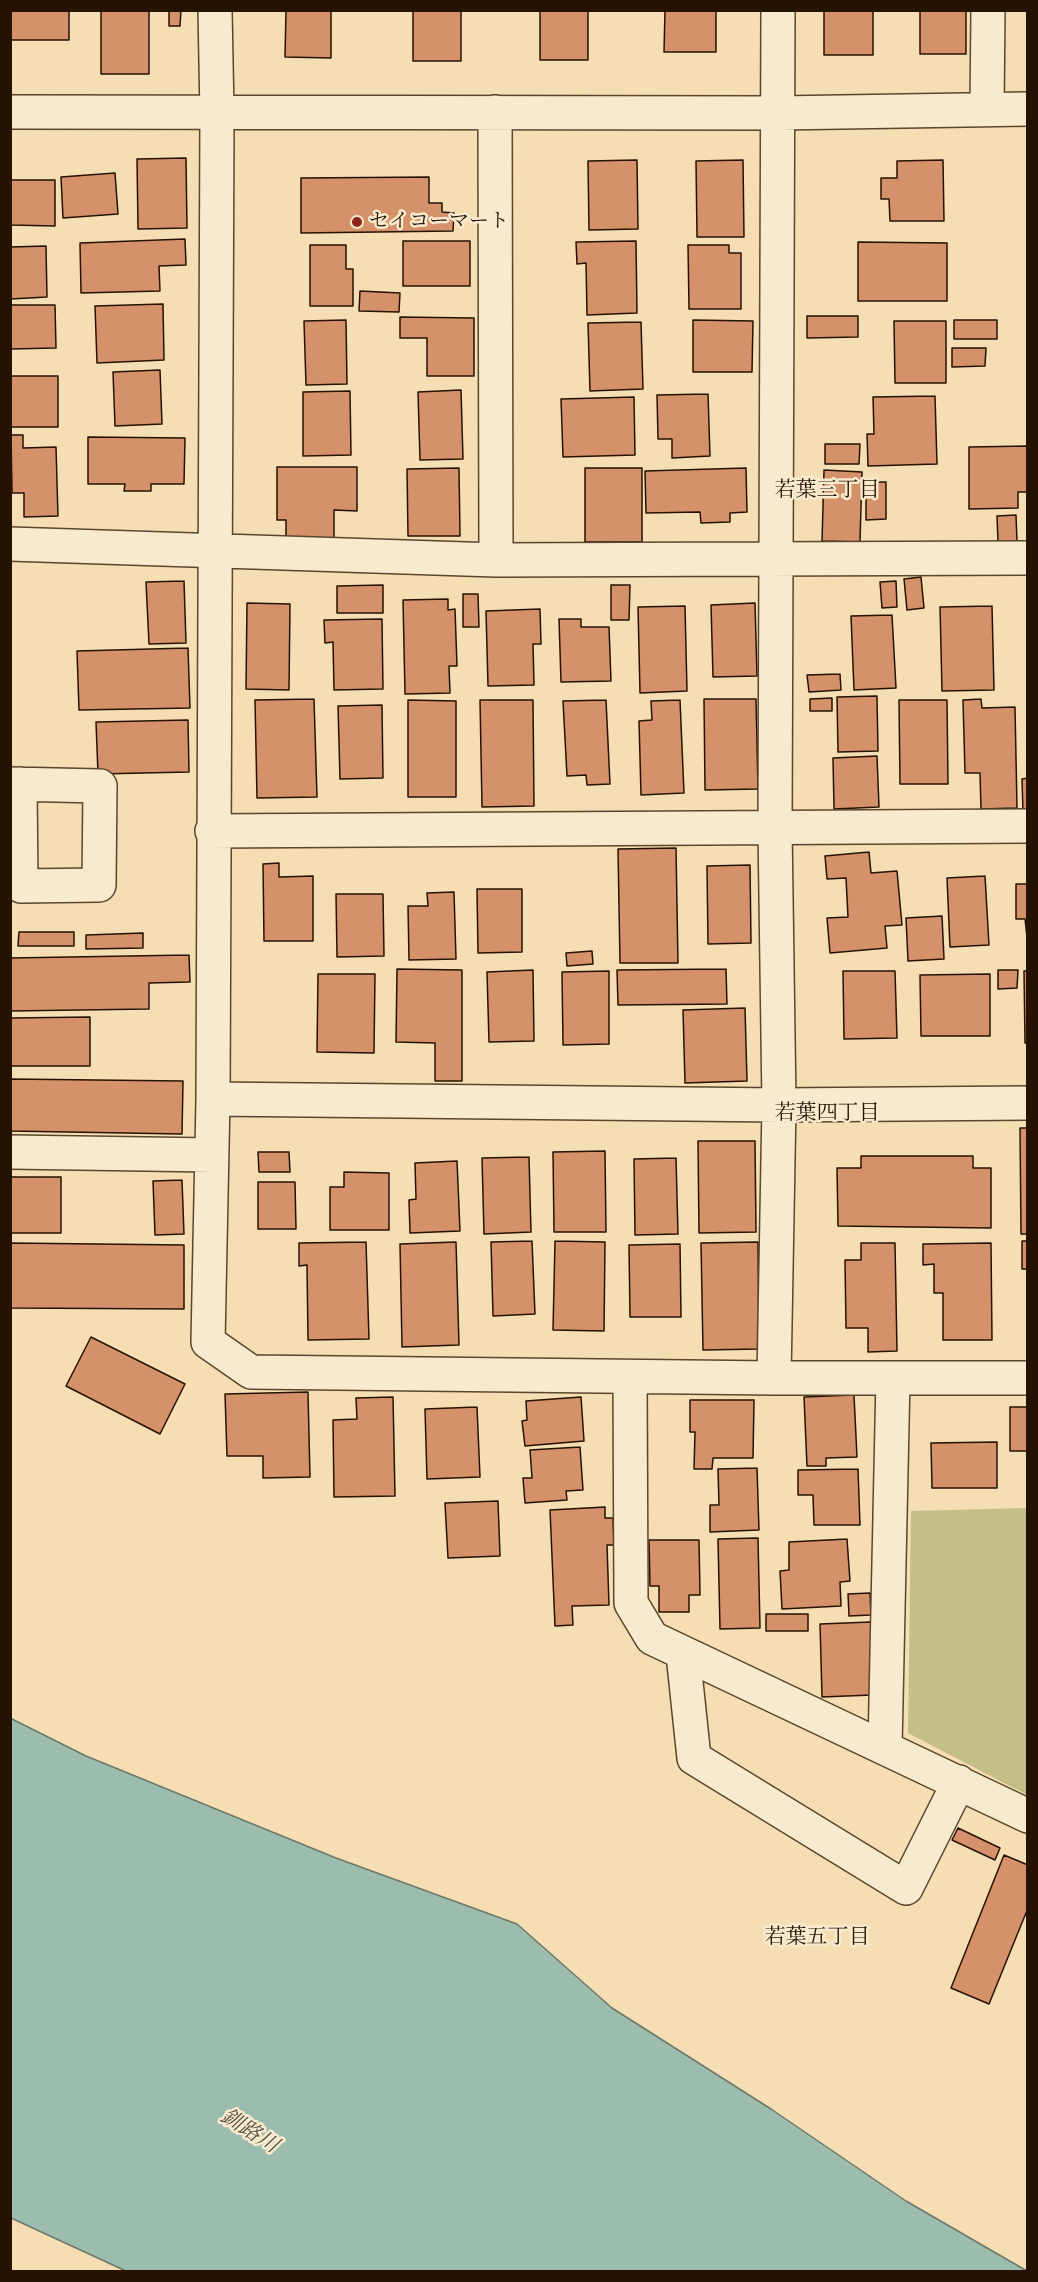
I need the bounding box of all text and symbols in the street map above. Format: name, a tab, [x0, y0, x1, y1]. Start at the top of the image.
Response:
place label: セイコーマート	[369, 210, 509, 234]
marker: セイコーマート	[350, 215, 364, 229]
district label: 若葉三丁目	[775, 478, 879, 504]
district label: 若葉四丁目	[775, 1101, 879, 1127]
district label: 若葉五丁目	[765, 1925, 869, 1951]
water label: 釧路川	[216, 2105, 282, 2159]

